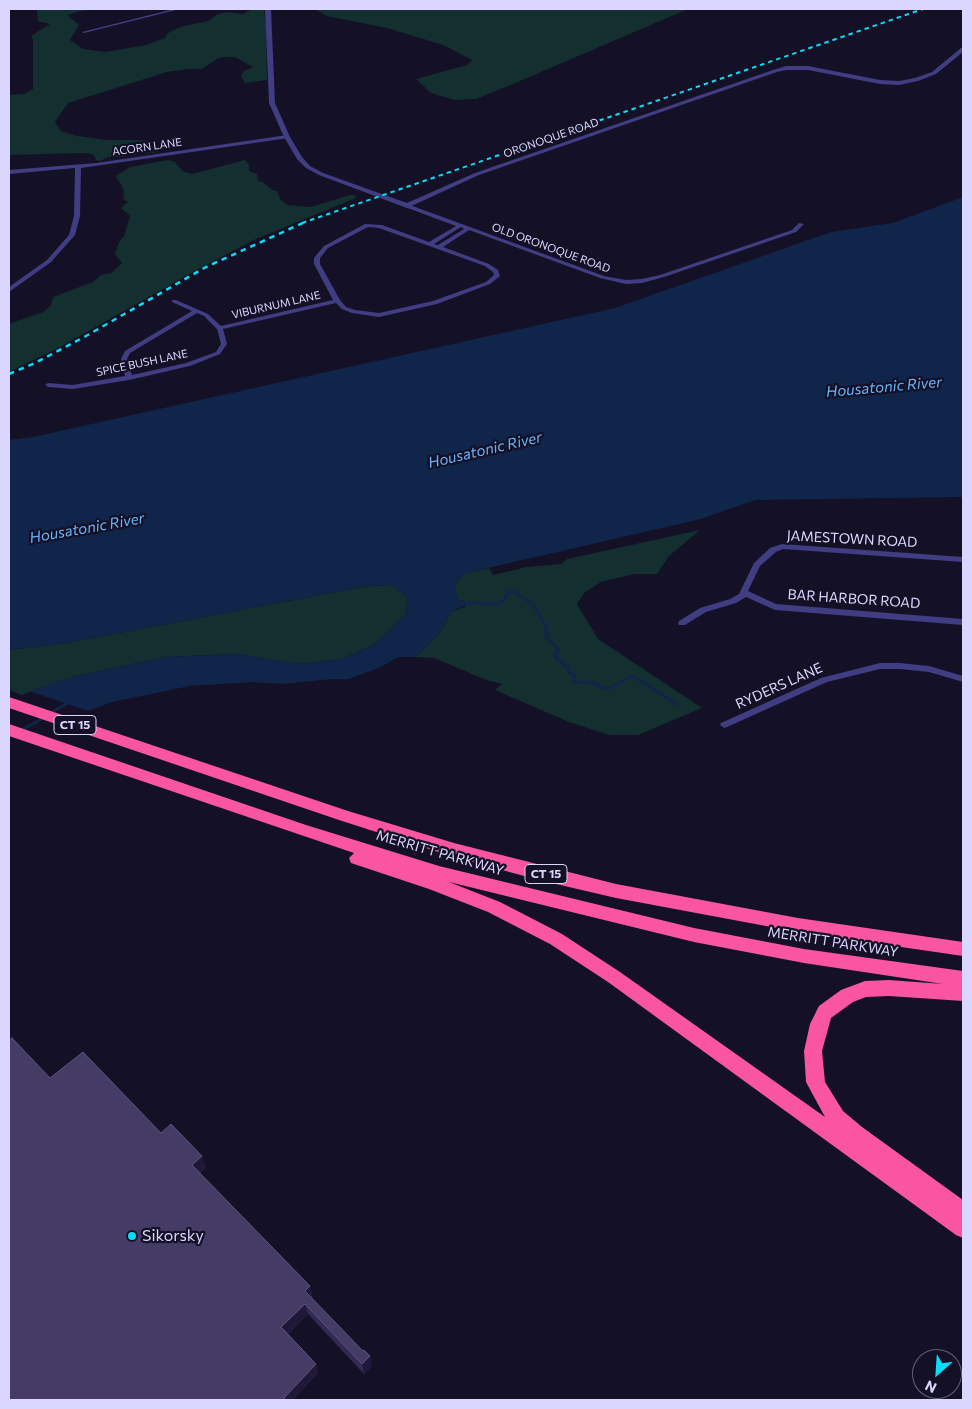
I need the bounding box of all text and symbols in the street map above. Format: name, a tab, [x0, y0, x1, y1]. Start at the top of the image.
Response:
street label: ORONOQUE ROAD	[502, 116, 600, 160]
street label: ACORN LANE	[111, 136, 183, 158]
street label: OLD ORONOQUE ROAD	[490, 220, 612, 276]
street label: VIBURNUM LANE	[230, 288, 322, 322]
street label: SPICE BUSH LANE	[95, 347, 189, 379]
water label: Housatonic River	[825, 373, 943, 401]
water label: Housatonic River	[426, 428, 544, 472]
water label: Housatonic River	[28, 509, 146, 547]
street label: JAMESTOWN ROAD	[786, 527, 918, 551]
street label: BAR HARBOR ROAD	[787, 586, 921, 612]
street label: RYDERS LANE	[733, 659, 825, 713]
road number: CT 15	[54, 716, 96, 734]
street label: MERRITT PARKWAY	[374, 827, 506, 879]
road number: CT 15	[525, 864, 567, 884]
street label: MERRITT PARKWAY	[766, 923, 900, 961]
place label: Sikorsky	[142, 1226, 204, 1246]
marker: Sikorsky	[126, 1230, 138, 1242]
north arrow	[912, 1349, 962, 1399]
text: N	[922, 1377, 939, 1397]

